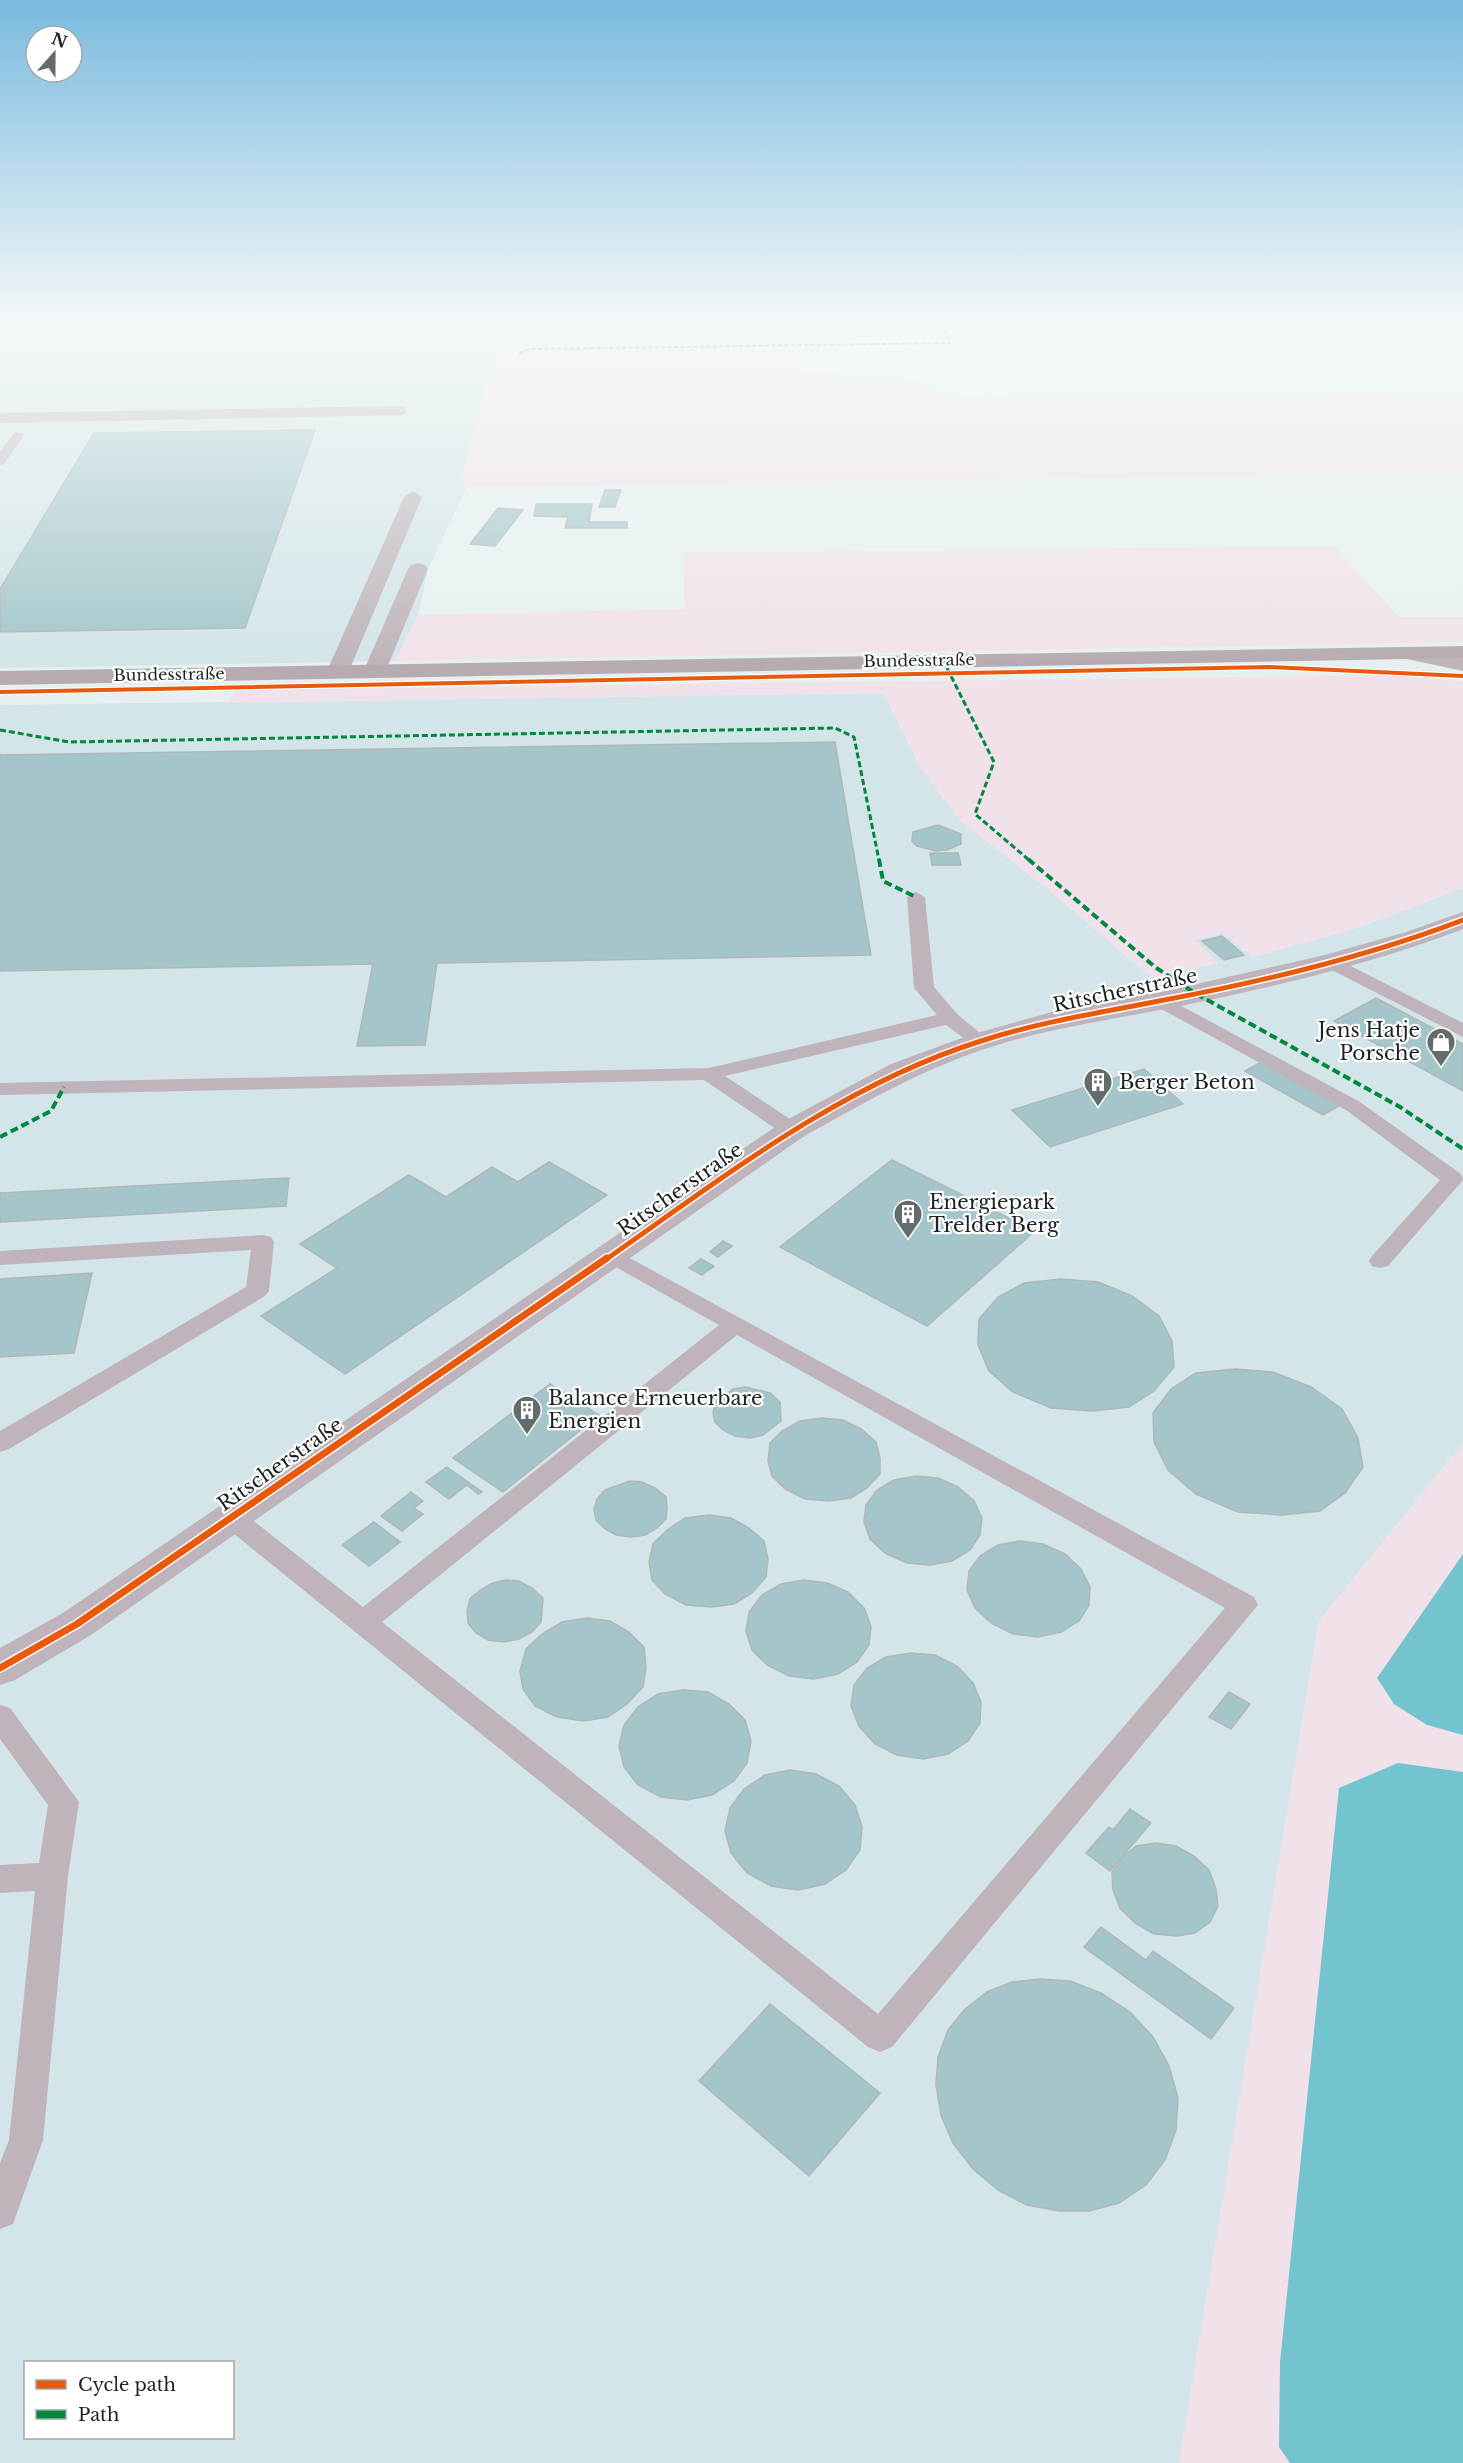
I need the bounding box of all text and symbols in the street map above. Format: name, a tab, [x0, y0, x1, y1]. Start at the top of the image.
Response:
north arrow	[24, 24, 84, 84]
text: N	[49, 28, 70, 52]
street label: Bundesstraße	[863, 649, 975, 671]
street label: Bundesstraße	[113, 663, 225, 685]
street label: Ritscherstraße	[1051, 963, 1199, 1017]
place label: Jens Hatje Porsche	[1315, 1018, 1420, 1065]
shop icon: Jens Hatje Porsche	[1425, 1026, 1457, 1068]
building icon: Berger Beton	[1082, 1066, 1114, 1108]
place label: Berger Beton	[1119, 1070, 1255, 1094]
street label: Ritscherstraße	[613, 1137, 747, 1241]
place label: Energiepark Trelder Berg	[929, 1190, 1060, 1237]
building icon: Energiepark Trelder Berg	[892, 1198, 924, 1240]
place label: Balance Erneuerbare Energien	[548, 1386, 762, 1433]
building icon: Balance Erneuerbare Energien	[511, 1394, 543, 1436]
street label: Ritscherstraße	[213, 1412, 347, 1516]
legend	[24, 2361, 234, 2439]
text: Cycle path	[78, 2374, 176, 2396]
text: Path	[78, 2404, 119, 2426]

